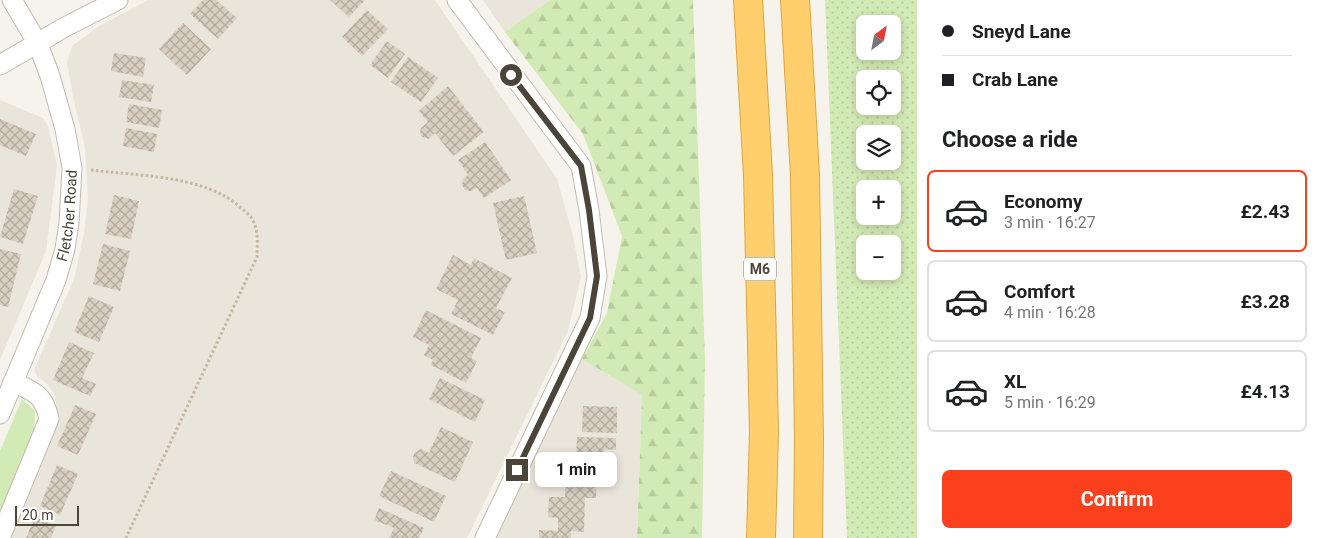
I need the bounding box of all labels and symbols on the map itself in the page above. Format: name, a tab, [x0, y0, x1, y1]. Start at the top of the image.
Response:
north arrow	[856, 15, 901, 60]
route start	[500, 64, 522, 86]
street label: Fletcher Road	[53, 169, 81, 264]
road number: M6	[744, 258, 776, 280]
callout: 1 min	[534, 452, 617, 488]
route end	[506, 459, 528, 481]
scale bar	[15, 503, 79, 526]

